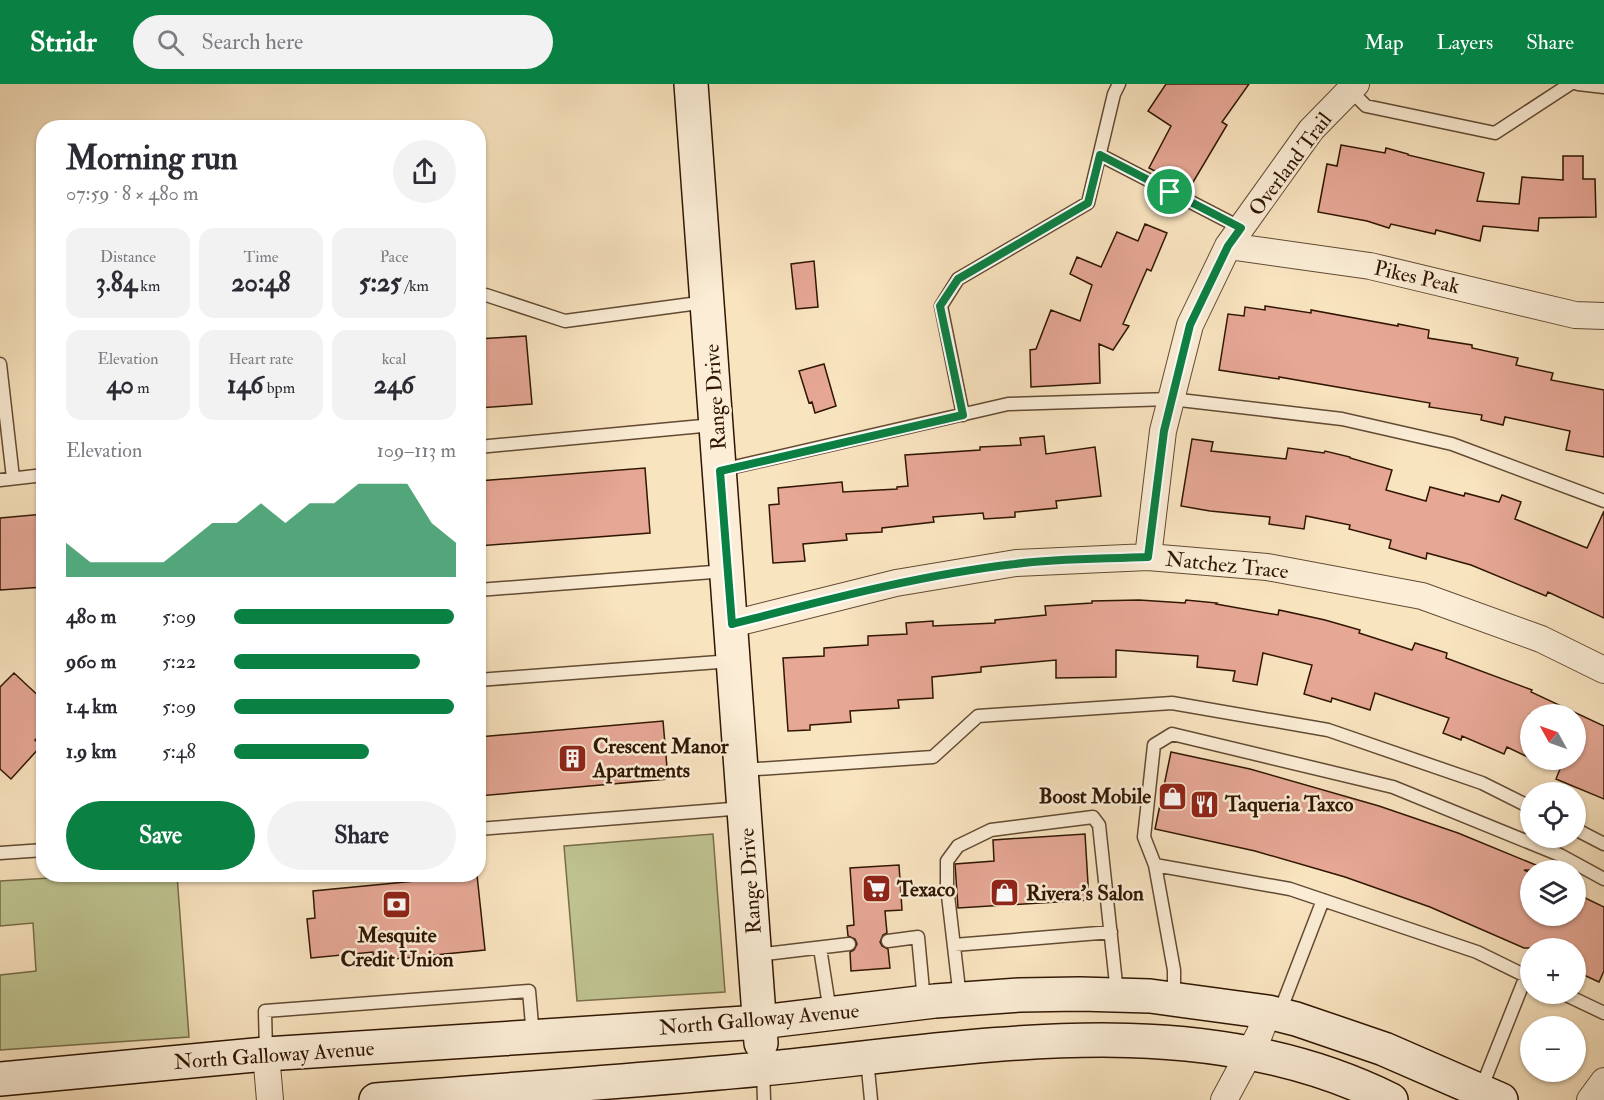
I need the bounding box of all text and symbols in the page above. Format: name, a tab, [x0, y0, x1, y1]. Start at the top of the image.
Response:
search box	[133, 15, 553, 69]
text: Stridr	[30, 25, 97, 60]
icon: search	[154, 26, 187, 59]
text: Search here	[202, 28, 303, 56]
text: Map	[1364, 29, 1404, 56]
text: Layers	[1437, 29, 1493, 56]
text: Share	[1526, 29, 1574, 56]
street label: Overland Trail	[1243, 107, 1338, 221]
text: Morning run	[66, 138, 238, 179]
button: share	[393, 140, 456, 203]
pin	[1144, 166, 1195, 217]
icon: arrive	[1153, 175, 1186, 208]
text: 07:59 · 8 × 480 m	[66, 181, 199, 206]
text: Distance	[100, 247, 156, 267]
text: Time	[244, 247, 278, 267]
text: Pace	[380, 247, 408, 267]
street label: Pikes Peak	[1371, 255, 1462, 300]
text: 3.84	[96, 267, 137, 299]
text: 20:48	[231, 267, 291, 299]
text: 5:25	[359, 267, 401, 299]
text: km	[137, 276, 160, 296]
text: /km	[401, 276, 429, 296]
street label: Range Drive	[698, 343, 733, 451]
text: Elevation	[98, 349, 158, 369]
text: Heart rate	[228, 349, 294, 369]
text: kcal	[382, 349, 406, 369]
text: 40	[106, 369, 134, 401]
text: 146	[227, 369, 263, 401]
text: 246	[374, 369, 414, 401]
text: m	[134, 378, 150, 398]
text: bpm	[263, 378, 295, 398]
text: Elevation	[66, 438, 142, 463]
text: 109–113 m	[377, 438, 456, 463]
street label: Natchez Trace	[1164, 546, 1290, 585]
text: 480 m	[66, 604, 116, 629]
text: 5:09	[162, 604, 196, 629]
text: 960 m	[66, 649, 116, 674]
text: 5:22	[162, 649, 196, 674]
text: 1.4 km	[66, 694, 117, 719]
text: 5:09	[162, 694, 196, 719]
north arrow	[1520, 704, 1586, 770]
map controls	[1520, 704, 1586, 1082]
place label: Crescent Manor Apartments	[592, 733, 730, 784]
text: 1.9 km	[66, 739, 117, 764]
text: 5:48	[162, 739, 196, 764]
building icon: Crescent Manor Apartments	[556, 742, 588, 774]
shop icon: Boost Mobile	[1156, 780, 1188, 812]
button: locate	[1520, 782, 1586, 848]
place label: Boost Mobile	[1039, 783, 1151, 810]
restaurant icon: Taqueria Taxco	[1188, 788, 1220, 820]
place label: Taqueria Taxco	[1224, 791, 1353, 818]
button: Save	[66, 801, 255, 870]
button: Share	[267, 801, 456, 870]
street label: Range Drive	[733, 827, 768, 935]
button: layers	[1520, 860, 1586, 926]
supermarket icon: Texaco	[860, 873, 892, 905]
place label: Texaco	[896, 876, 955, 903]
shop icon: Rivera's Salon	[989, 877, 1021, 909]
place label: Rivera's Salon	[1026, 880, 1144, 907]
bank icon: Mesquite Credit Union	[381, 888, 413, 920]
place label: Mesquite Credit Union	[340, 922, 454, 973]
button: +	[1520, 938, 1586, 1004]
street label: North Galloway Avenue	[658, 997, 861, 1042]
button: −	[1520, 1016, 1586, 1082]
street label: North Galloway Avenue	[173, 1035, 376, 1076]

